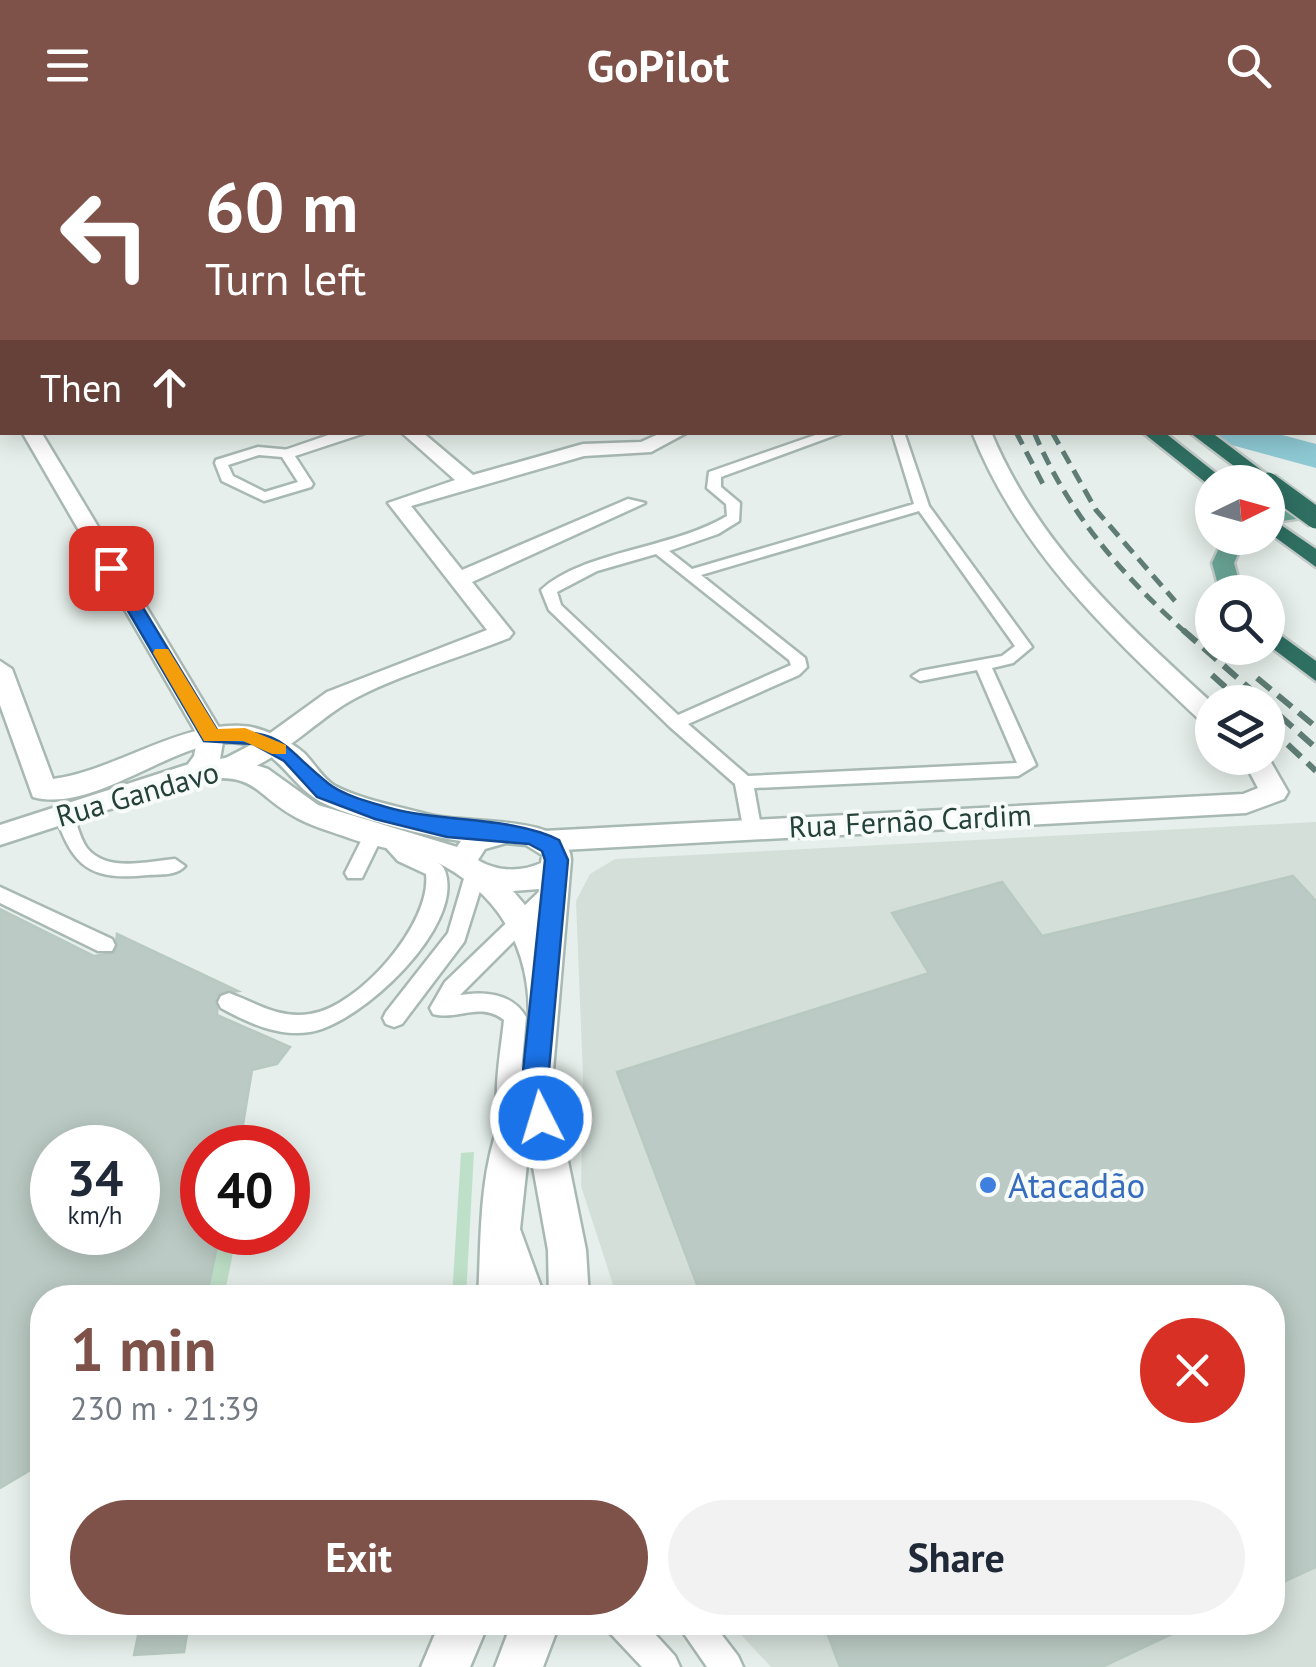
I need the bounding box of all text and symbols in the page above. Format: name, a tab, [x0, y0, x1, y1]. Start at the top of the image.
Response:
text: GoPilot	[587, 36, 729, 94]
icon: menu	[40, 38, 95, 93]
icon: search	[1221, 38, 1276, 93]
text: 60 m	[205, 161, 358, 251]
icon: left	[40, 170, 170, 300]
text: Turn left	[205, 249, 366, 307]
icon: ahead	[142, 360, 197, 415]
text: Then	[40, 363, 122, 412]
north arrow	[1195, 465, 1285, 555]
map controls	[1195, 465, 1285, 775]
pin	[69, 526, 154, 611]
icon: arrive	[84, 541, 139, 596]
button: search	[1195, 575, 1285, 665]
button: layers	[1195, 685, 1285, 775]
street label: Rua Gandavo	[51, 751, 223, 835]
street label: Rua Fernão Cardim	[788, 794, 1032, 846]
position arrow	[489, 1066, 593, 1170]
speed limit sign: 40	[180, 1125, 310, 1255]
text: 34	[67, 1145, 123, 1210]
place label: Atacadão	[1008, 1162, 1145, 1208]
marker: Atacadão	[977, 1174, 999, 1196]
text: km/h	[68, 1199, 122, 1231]
text: 1 min	[70, 1310, 216, 1388]
button: close	[1140, 1318, 1245, 1423]
text: 230 m · 21:39	[70, 1387, 259, 1429]
button: Exit	[70, 1500, 648, 1615]
button: Share	[668, 1500, 1245, 1615]

